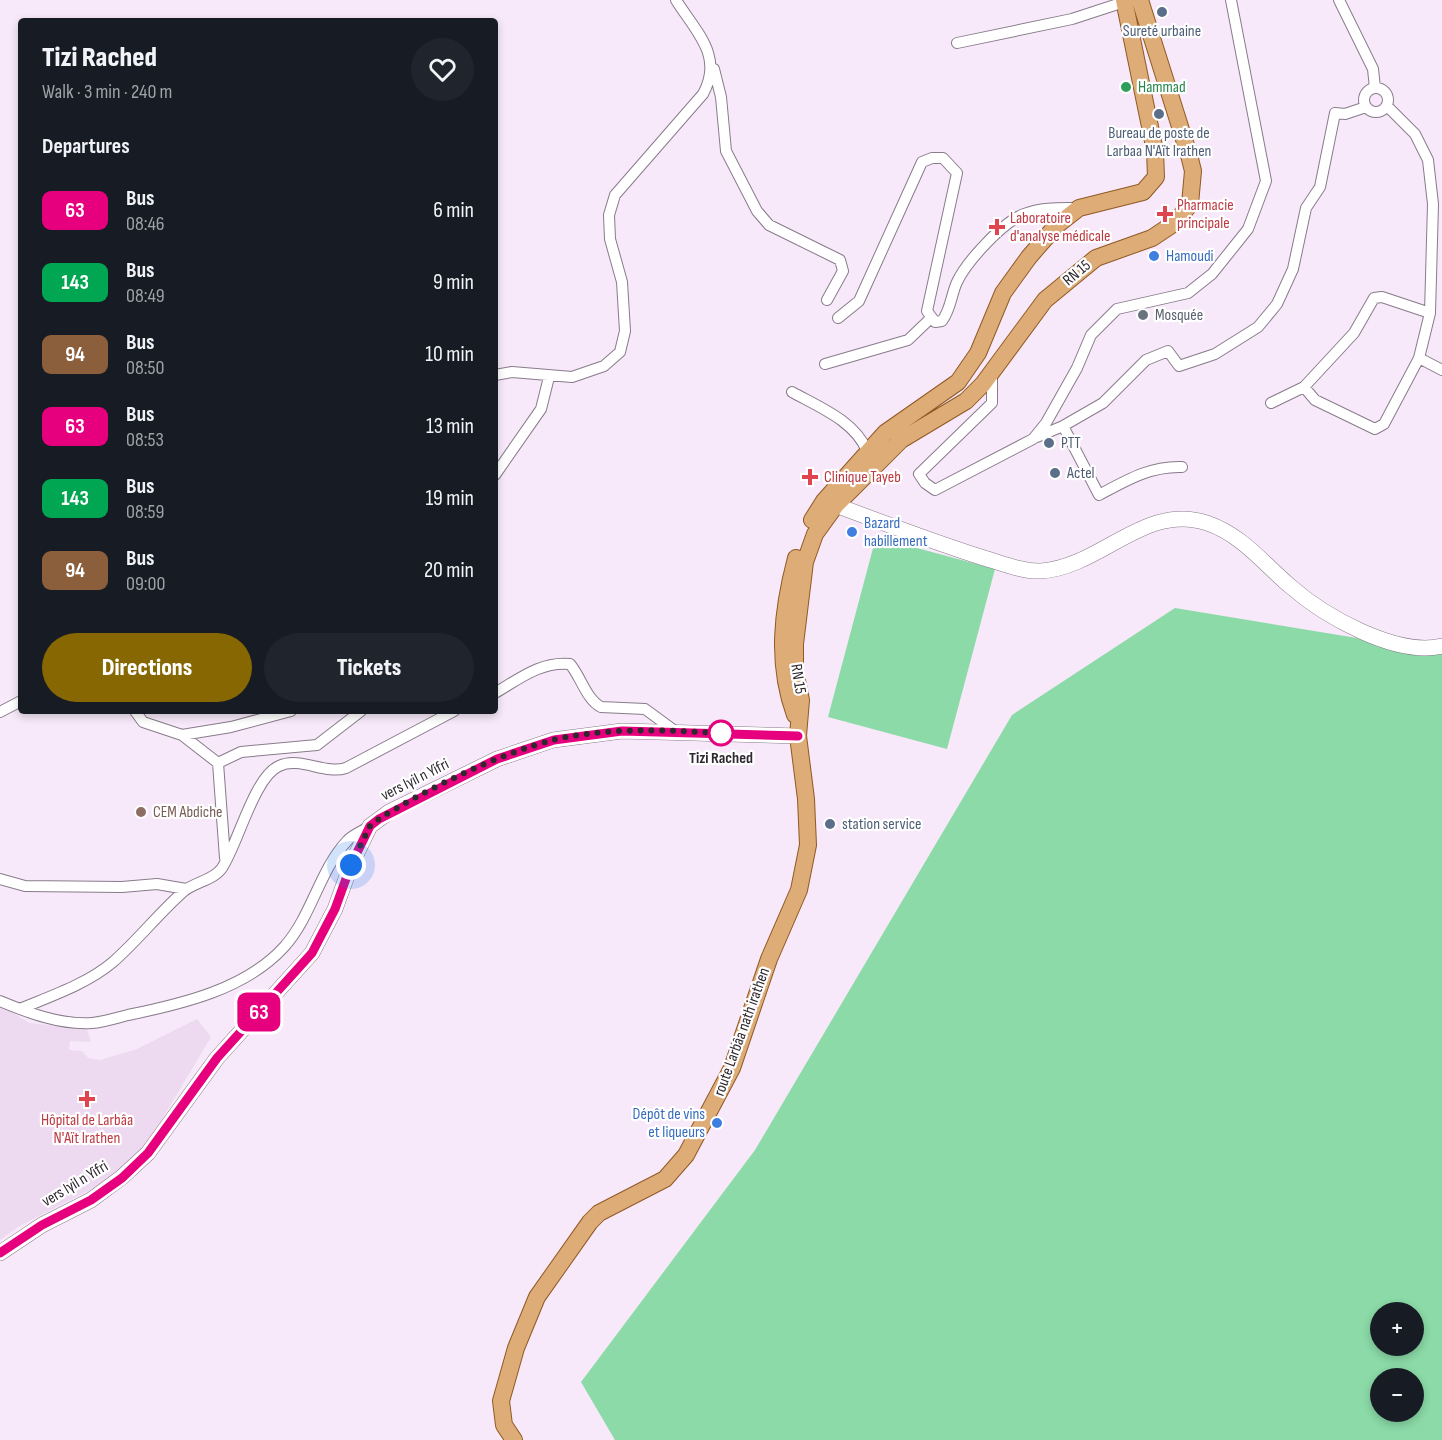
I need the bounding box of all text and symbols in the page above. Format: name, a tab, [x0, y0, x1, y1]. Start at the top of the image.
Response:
marker: Sureté urbaine	[1155, 5, 1169, 19]
place label: Sureté urbaine	[1123, 22, 1201, 41]
button: heart	[411, 38, 474, 101]
text: Tizi Rached	[42, 41, 157, 74]
place label: Hammad	[1138, 78, 1186, 97]
text: Walk · 3 min · 240 m	[42, 80, 172, 104]
marker: Hammad	[1119, 80, 1133, 94]
marker: Bureau de poste de Larbaa N'Aït Irathen	[1152, 107, 1166, 121]
place label: Bureau de poste de Larbaa N'Aït Irathen	[1107, 124, 1211, 161]
text: Departures	[42, 133, 130, 160]
text: Bus	[126, 185, 155, 212]
place label: Pharmacie principale	[1177, 196, 1234, 233]
text: 6 min	[433, 197, 474, 224]
text: 63	[65, 198, 85, 223]
marker: Pharmacie principale	[1158, 207, 1172, 221]
place label: Laboratoire d'analyse médicale	[1010, 209, 1110, 246]
text: 08:46	[126, 212, 165, 236]
marker: Laboratoire d'analyse médicale	[988, 218, 1006, 236]
place label: Hamoudi	[1166, 247, 1214, 266]
marker: Hamoudi	[1147, 249, 1161, 263]
street label: RN 15	[1059, 256, 1095, 290]
text: Bus	[126, 257, 155, 284]
text: 9 min	[433, 269, 474, 296]
text: 143	[61, 270, 89, 295]
text: 08:49	[126, 284, 165, 308]
place label: Mosquée	[1155, 306, 1203, 325]
marker: Mosquée	[1136, 308, 1150, 322]
text: Bus	[126, 329, 155, 356]
text: 10 min	[425, 341, 474, 368]
text: 94	[65, 342, 85, 367]
text: 08:50	[126, 356, 164, 380]
text: Bus	[126, 401, 155, 428]
text: 13 min	[426, 413, 474, 440]
text: 63	[65, 414, 85, 439]
text: 08:53	[126, 428, 164, 452]
place label: PTT	[1061, 434, 1081, 453]
marker: PTT	[1042, 436, 1056, 450]
place label: Actel	[1066, 464, 1095, 483]
marker: Actel	[1048, 466, 1062, 480]
marker: Clinique Tayeb	[801, 468, 819, 486]
place label: Clinique Tayeb	[824, 468, 901, 487]
text: Bus	[126, 473, 155, 500]
text: 19 min	[425, 485, 474, 512]
text: 143	[61, 486, 89, 511]
text: 08:59	[126, 500, 164, 524]
place label: Bazard habillement	[864, 514, 928, 551]
marker: Bazard habillement	[845, 525, 859, 539]
text: Bus	[126, 545, 155, 572]
text: 20 min	[424, 557, 474, 584]
text: 94	[65, 558, 85, 583]
text: 09:00	[126, 572, 165, 596]
button: Directions	[42, 633, 252, 702]
button: Tickets	[264, 633, 474, 702]
street label: RN 15	[786, 663, 810, 695]
marker: Tizi Rached	[708, 720, 734, 746]
place label: Tizi Rached	[689, 749, 753, 768]
street label: vers Iγil n Yifri	[378, 755, 452, 805]
place label: CEM Abdiche	[153, 803, 222, 822]
marker: CEM Abdiche	[134, 805, 148, 819]
place label: station service	[842, 815, 921, 834]
marker: station service	[823, 817, 837, 831]
your location	[336, 850, 366, 880]
street label: route Larbâa nath irathen	[710, 965, 774, 1099]
line badge: 63	[232, 992, 286, 1032]
text: 63	[249, 1000, 269, 1025]
marker: Hôpital de Larbâa N'Aït Irathen	[78, 1090, 96, 1108]
place label: Dépôt de vins et liqueurs	[633, 1105, 705, 1142]
place label: Hôpital de Larbâa N'Aït Irathen	[41, 1111, 133, 1148]
marker: Dépôt de vins et liqueurs	[710, 1116, 724, 1130]
street label: vers Iγil n Yifri	[38, 1157, 112, 1211]
map controls	[1370, 1302, 1424, 1422]
button: +	[1370, 1302, 1424, 1356]
button: −	[1370, 1368, 1424, 1422]

